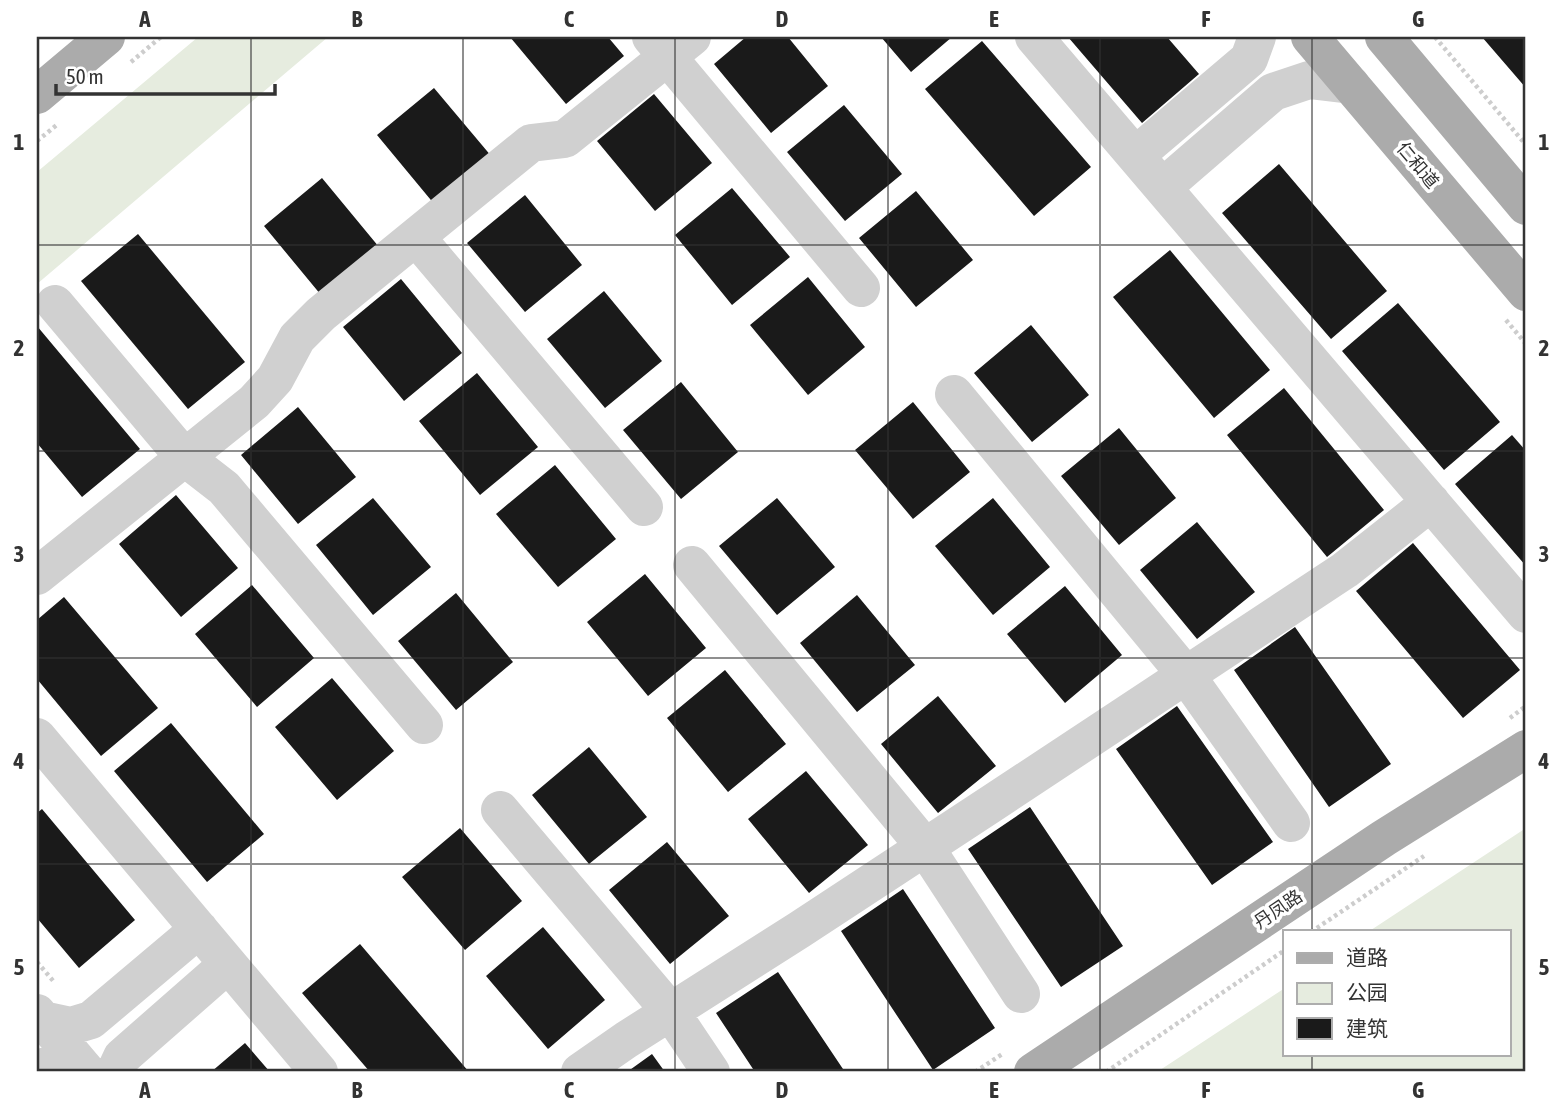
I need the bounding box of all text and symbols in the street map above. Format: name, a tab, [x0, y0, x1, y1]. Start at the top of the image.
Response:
text: A	[138, 6, 151, 32]
text: B	[352, 6, 363, 32]
text: C	[564, 6, 575, 32]
text: D	[776, 6, 789, 32]
text: E	[989, 6, 999, 32]
text: F	[1201, 6, 1211, 32]
text: G	[1412, 6, 1424, 32]
scale bar	[56, 52, 275, 96]
text: 50 m	[66, 64, 104, 88]
text: 1	[14, 129, 25, 155]
text: 1	[1539, 129, 1550, 155]
street label: 仁和道	[1393, 138, 1443, 192]
text: 2	[14, 335, 24, 361]
text: 2	[1539, 335, 1549, 361]
text: 3	[14, 541, 24, 567]
text: 3	[1539, 541, 1549, 567]
text: 4	[13, 748, 25, 774]
text: 4	[1538, 748, 1550, 774]
street label: 丹凤路	[1250, 885, 1306, 933]
legend	[1283, 930, 1510, 1056]
text: 道路	[1346, 945, 1388, 969]
text: 5	[14, 954, 25, 980]
text: 5	[1539, 954, 1550, 980]
text: 公园	[1346, 980, 1388, 1004]
text: 建筑	[1346, 1016, 1388, 1040]
text: A	[138, 1077, 151, 1103]
text: B	[352, 1077, 363, 1103]
text: C	[564, 1077, 575, 1103]
text: D	[776, 1077, 789, 1103]
text: E	[989, 1077, 999, 1103]
text: F	[1201, 1077, 1211, 1103]
text: G	[1412, 1077, 1424, 1103]

